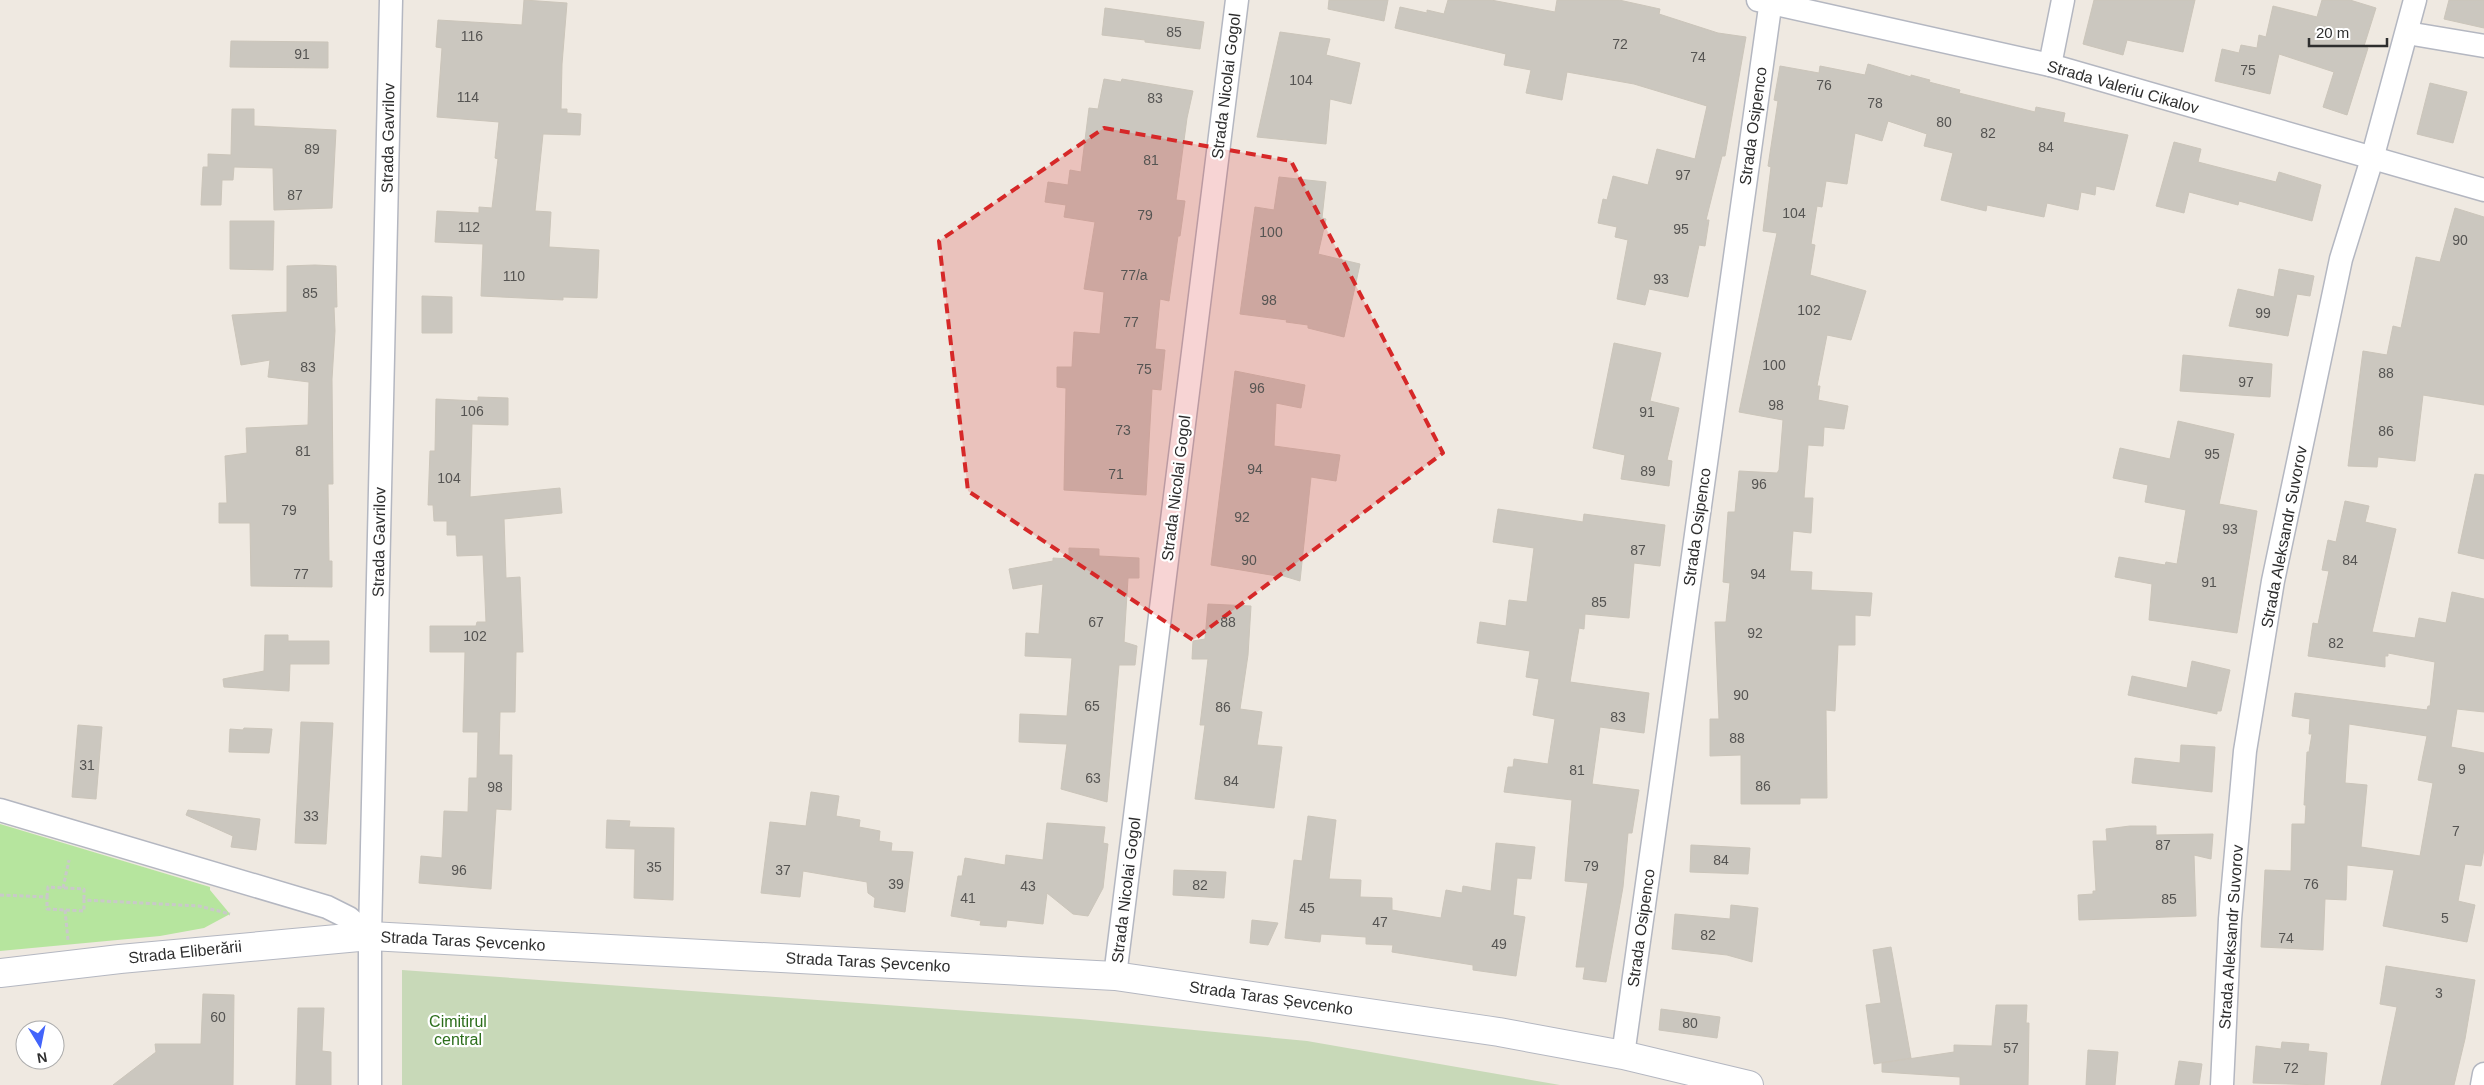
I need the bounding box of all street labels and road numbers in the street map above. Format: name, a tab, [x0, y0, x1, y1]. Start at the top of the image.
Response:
street label: Strada Nicolai Gogol	[1209, 12, 1243, 160]
street label: Strada Valeriu Cikalov	[2045, 57, 2201, 117]
street label: Strada Osipenco	[1736, 66, 1770, 186]
street label: Strada Gavrilov	[379, 83, 397, 193]
street label: Strada Nicolai Gogol	[1159, 414, 1193, 562]
street label: Strada Aleksandr Suvorov	[2258, 445, 2310, 629]
street label: Strada Osipenco	[1680, 467, 1714, 587]
street label: Strada Gavrilov	[370, 487, 388, 597]
street label: Strada Nicolai Gogol	[1109, 816, 1143, 964]
street label: Strada Aleksandr Suvorov	[2216, 844, 2246, 1030]
street label: Strada Osipenco	[1624, 868, 1658, 988]
street label: Strada Taras Șevcenko	[380, 928, 546, 954]
street label: Strada Eliberării	[128, 938, 242, 966]
street label: Strada Taras Șevcenko	[785, 949, 951, 975]
street label: Strada Taras Șevcenko	[1188, 978, 1354, 1018]

